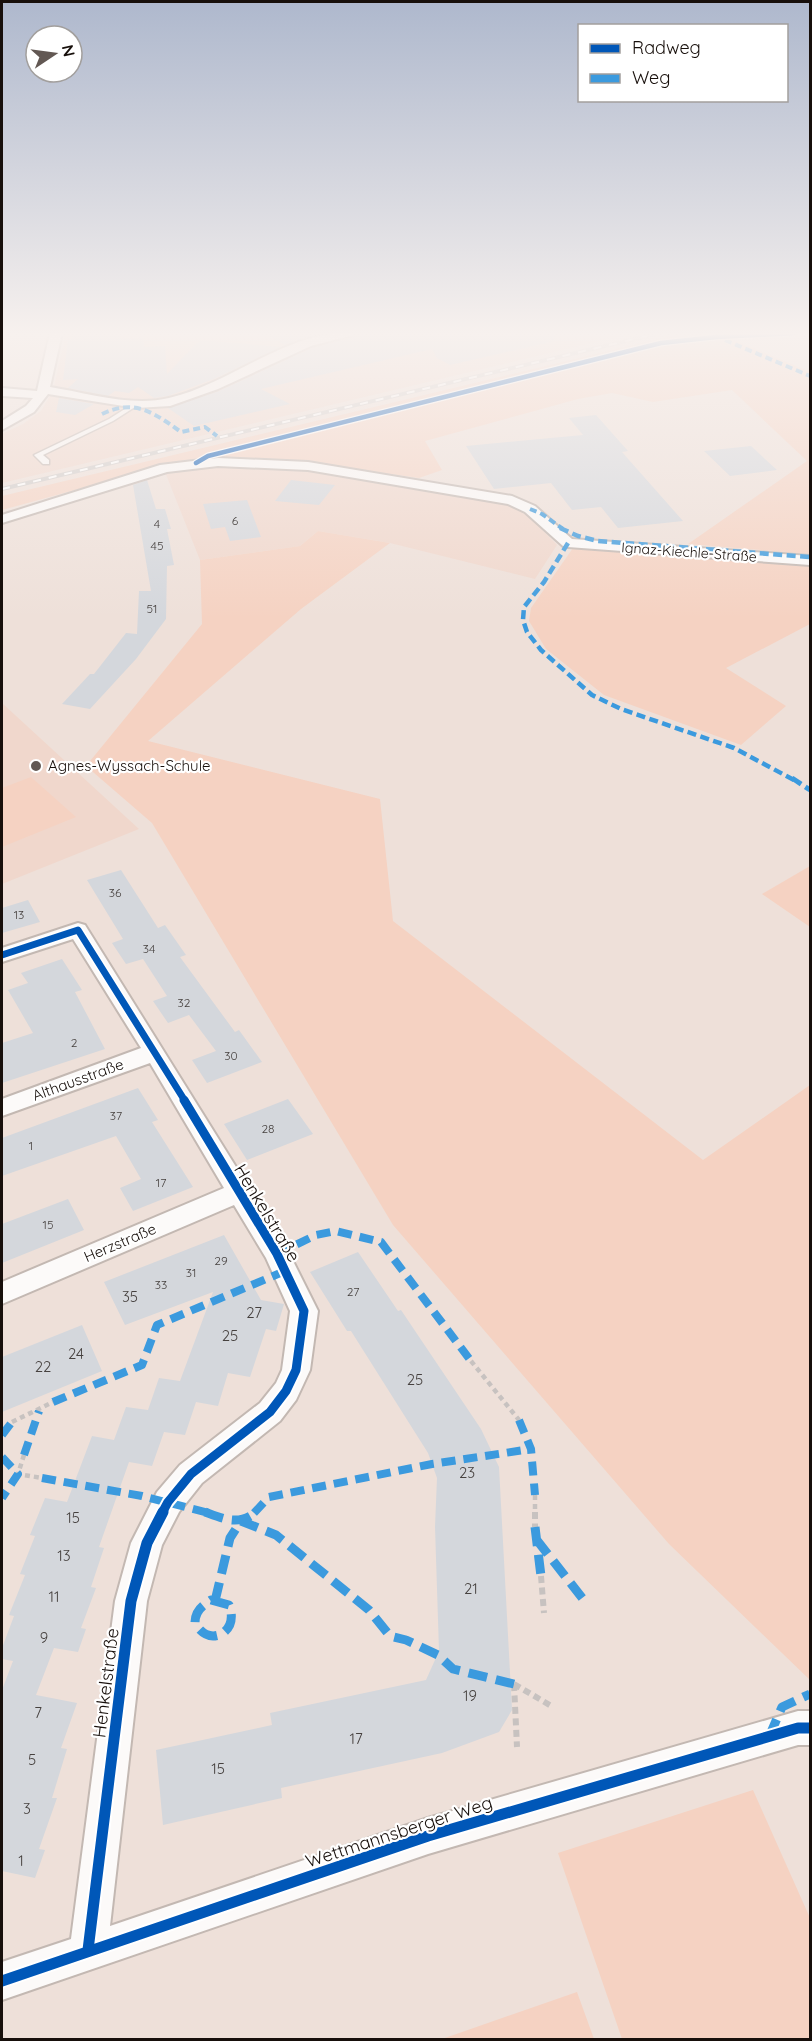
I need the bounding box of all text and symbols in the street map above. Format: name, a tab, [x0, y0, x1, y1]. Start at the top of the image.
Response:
north arrow	[24, 24, 84, 84]
legend	[578, 24, 788, 102]
text: Radweg	[632, 36, 701, 59]
text: N	[58, 43, 80, 59]
text: Weg	[632, 66, 670, 89]
house number: 6	[232, 513, 239, 528]
house number: 4	[154, 516, 160, 531]
house number: 45	[151, 538, 163, 553]
street label: Ignaz-Kiechle-Straße	[621, 538, 757, 566]
house number: 51	[147, 601, 157, 616]
place label: Agnes-Wyssach-Schule	[48, 756, 210, 775]
marker: Agnes-Wyssach-Schule	[29, 759, 43, 773]
house number: 36	[109, 885, 122, 900]
house number: 13	[14, 907, 24, 922]
house number: 34	[143, 941, 155, 956]
house number: 32	[178, 995, 191, 1010]
house number: 2	[71, 1035, 78, 1050]
house number: 30	[224, 1048, 238, 1063]
street label: Althausstraße	[30, 1054, 126, 1105]
house number: 37	[110, 1108, 122, 1123]
house number: 28	[261, 1121, 275, 1136]
house number: 1	[29, 1138, 33, 1153]
street label: Henkelstraße	[229, 1160, 306, 1266]
house number: 17	[156, 1175, 166, 1190]
house number: 15	[43, 1217, 53, 1232]
street label: Herzstraße	[81, 1219, 159, 1266]
house number: 29	[214, 1253, 228, 1268]
house number: 31	[186, 1265, 196, 1280]
house number: 33	[155, 1277, 167, 1292]
house number: 27	[347, 1284, 359, 1299]
house number: 35	[122, 1287, 138, 1306]
house number: 27	[246, 1303, 262, 1322]
house number: 25	[222, 1326, 238, 1345]
house number: 24	[68, 1344, 84, 1363]
house number: 22	[35, 1357, 51, 1376]
house number: 25	[407, 1370, 423, 1389]
house number: 23	[459, 1463, 475, 1482]
house number: 15	[66, 1508, 80, 1527]
house number: 13	[57, 1546, 71, 1565]
house number: 21	[464, 1579, 478, 1598]
house number: 11	[48, 1587, 60, 1606]
street label: Henkelstraße	[87, 1627, 124, 1739]
house number: 9	[40, 1628, 48, 1647]
house number: 19	[463, 1686, 477, 1705]
house number: 7	[34, 1703, 42, 1722]
house number: 17	[349, 1729, 363, 1748]
house number: 5	[28, 1750, 36, 1769]
house number: 15	[211, 1759, 225, 1778]
street label: Wettmannsberger Weg	[303, 1790, 495, 1873]
house number: 3	[23, 1799, 31, 1818]
house number: 1	[18, 1851, 24, 1870]

